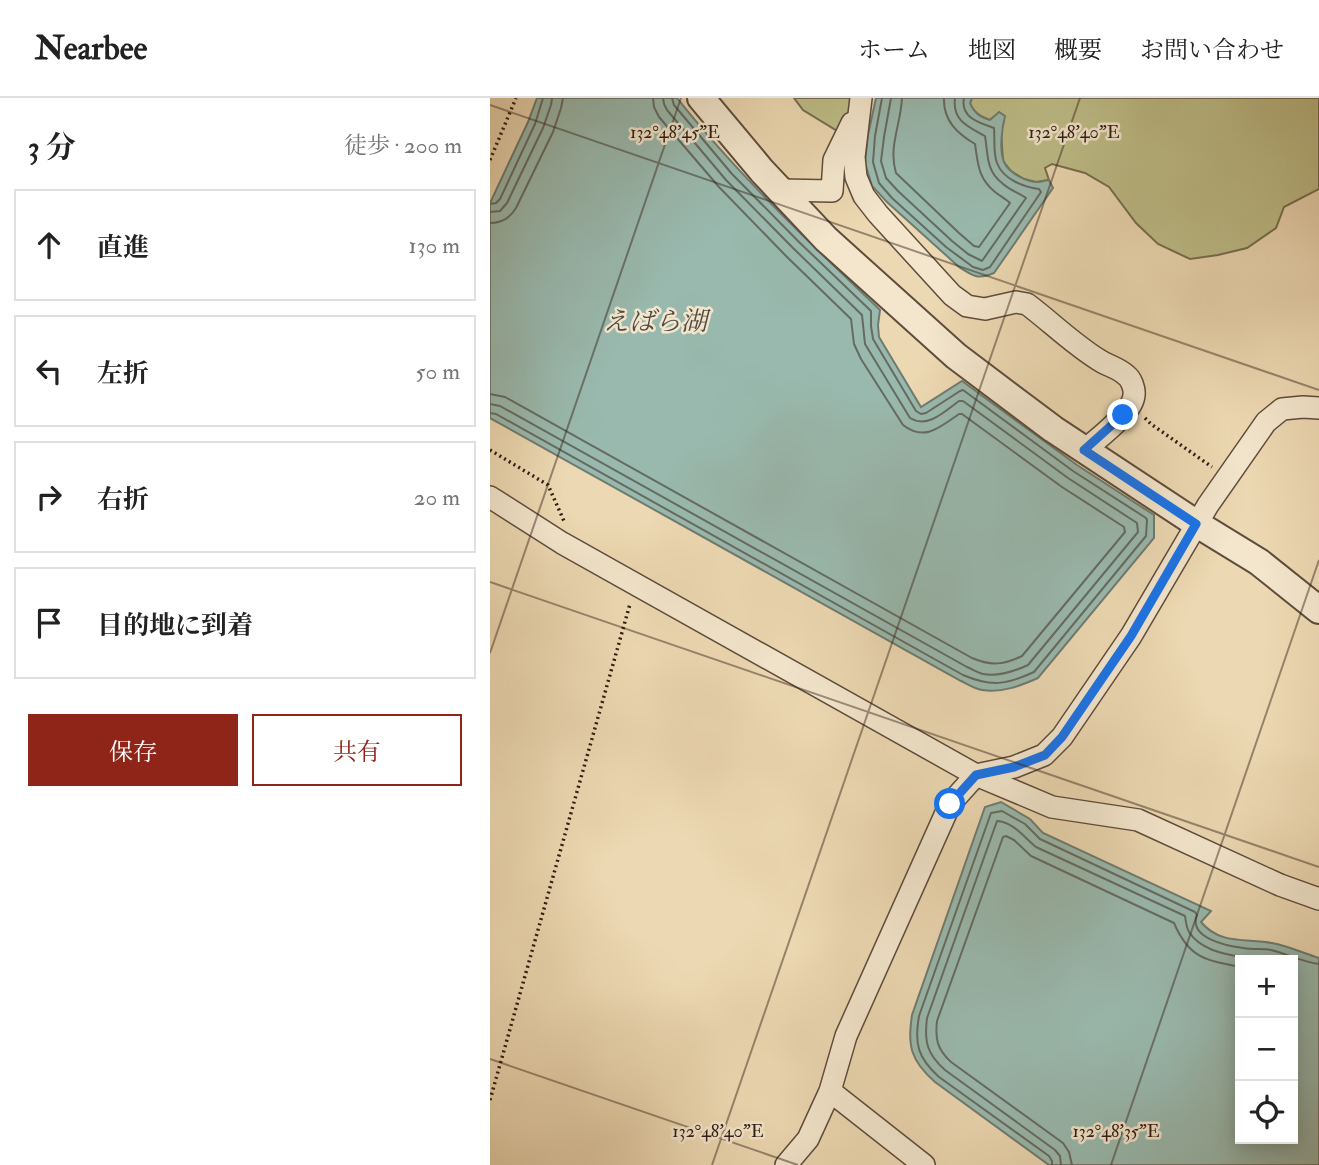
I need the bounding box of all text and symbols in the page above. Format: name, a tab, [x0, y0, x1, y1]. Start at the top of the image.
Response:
text: Nearbee	[35, 28, 147, 69]
text: ホーム	[858, 35, 930, 66]
text: 地図	[968, 35, 1016, 66]
text: 概要	[1054, 35, 1102, 66]
text: お問い合わせ	[1140, 35, 1284, 66]
text: 132°48'45"E	[630, 121, 720, 144]
text: 132°48'40"E	[1028, 121, 1120, 144]
text: 3 分	[28, 129, 76, 166]
text: 徒歩 · 200 m	[344, 131, 462, 160]
icon: ahead	[30, 226, 68, 264]
text: 130 m	[408, 231, 460, 260]
text: 直進	[97, 232, 149, 264]
water label: えばら湖	[603, 306, 711, 338]
icon: left	[30, 352, 68, 390]
text: 50 m	[416, 357, 460, 386]
text: 左折	[97, 358, 149, 390]
route end	[1107, 399, 1138, 430]
icon: right	[30, 478, 68, 516]
text: 20 m	[414, 483, 460, 512]
text: 右折	[97, 484, 149, 516]
icon: arrive	[30, 604, 68, 642]
text: 目的地に到着	[97, 610, 253, 642]
button: 保存	[28, 714, 238, 786]
button: 共有	[252, 714, 462, 786]
route start	[934, 788, 965, 819]
map controls	[1235, 955, 1298, 1144]
button: +	[1235, 955, 1298, 1018]
button: −	[1235, 1018, 1298, 1081]
button: locate	[1235, 1081, 1298, 1144]
text: 132°48'40"E	[672, 1120, 764, 1143]
text: 132°48'35"E	[1072, 1120, 1160, 1143]

